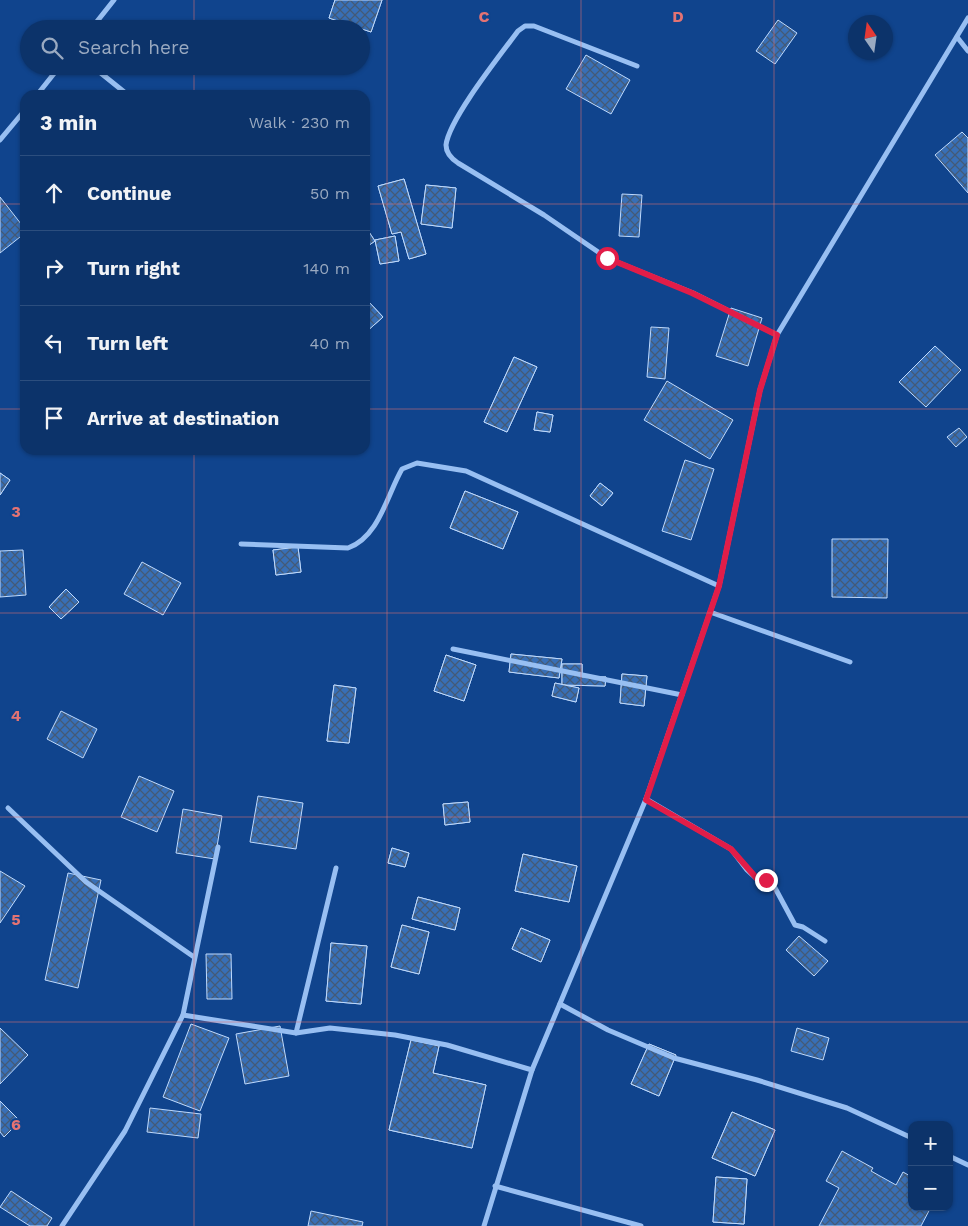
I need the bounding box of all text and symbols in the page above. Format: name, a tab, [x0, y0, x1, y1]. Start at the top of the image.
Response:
text: C	[479, 7, 490, 26]
text: D	[672, 7, 684, 26]
north arrow	[848, 15, 893, 60]
search box	[20, 20, 370, 75]
icon: search	[38, 34, 66, 62]
text: Search here	[78, 36, 189, 59]
text: 3 min	[40, 110, 97, 135]
text: Walk · 230 m	[249, 113, 350, 132]
icon: ahead	[40, 179, 68, 207]
text: Continue	[87, 182, 171, 205]
text: 50 m	[310, 184, 350, 203]
route start	[596, 247, 619, 270]
icon: right	[40, 254, 68, 282]
text: Turn right	[87, 257, 180, 280]
text: 140 m	[303, 259, 350, 278]
icon: left	[40, 329, 68, 357]
text: Turn left	[87, 332, 168, 355]
text: 40 m	[310, 334, 350, 353]
icon: arrive	[40, 404, 68, 432]
text: Arrive at destination	[87, 407, 279, 430]
text: 3	[11, 502, 21, 521]
text: 4	[11, 706, 21, 725]
route end	[755, 869, 778, 892]
text: 5	[11, 910, 21, 929]
text: 6	[11, 1115, 21, 1134]
map controls	[908, 1121, 953, 1211]
button: +	[908, 1121, 953, 1166]
button: −	[908, 1166, 953, 1211]

